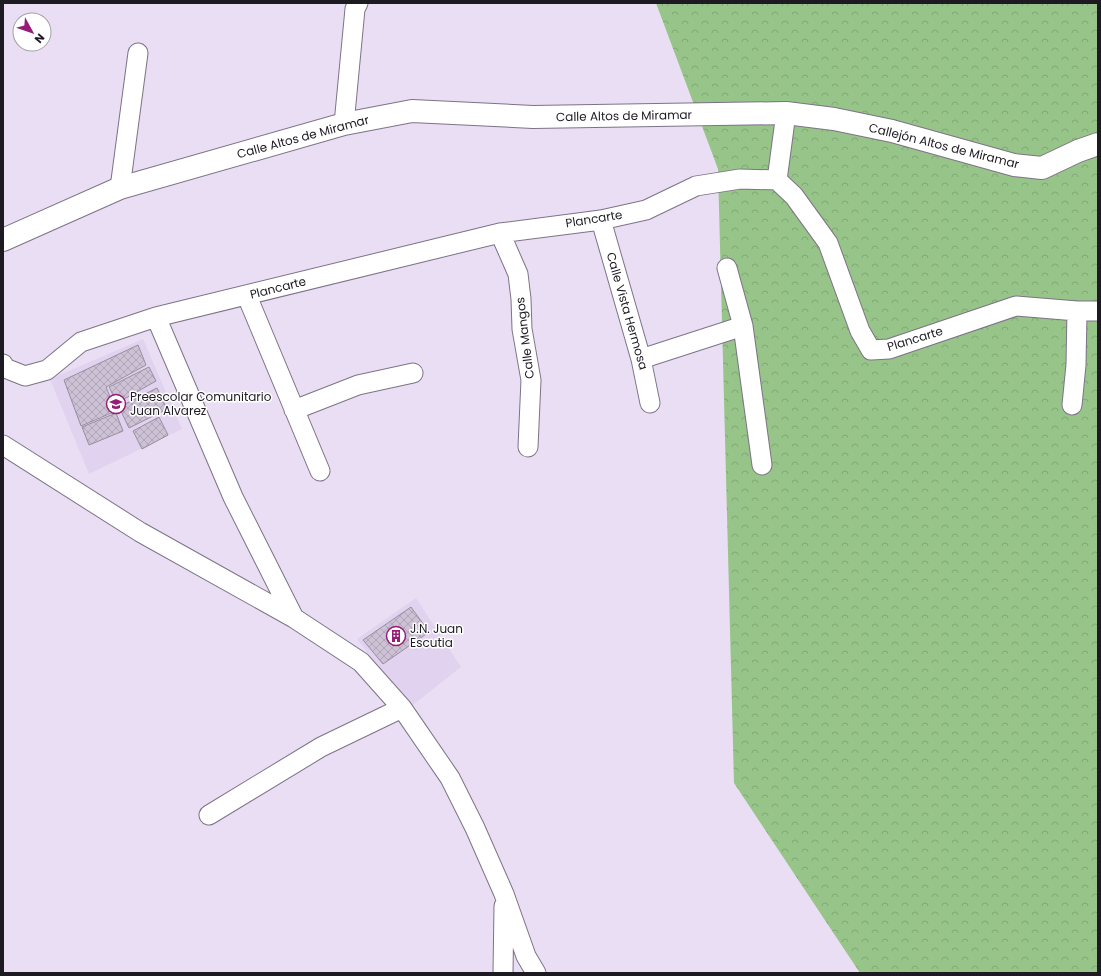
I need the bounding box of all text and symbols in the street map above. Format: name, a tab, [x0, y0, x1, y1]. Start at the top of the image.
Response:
north arrow	[12, 12, 52, 52]
text: N	[31, 30, 48, 47]
street label: Calle Altos de Miramar	[556, 106, 693, 125]
street label: Calle Altos de Miramar	[235, 111, 371, 162]
street label: Callejón Altos de Miramar	[867, 119, 1022, 173]
street label: Plancarte	[564, 206, 624, 231]
street label: Calle Vista Hermosa	[603, 250, 652, 372]
street label: Plancarte	[248, 272, 308, 303]
street label: Calle Mangos	[511, 296, 538, 380]
street label: Plancarte	[885, 322, 945, 355]
place label: Preescolar Comunitario Juan Alvarez	[130, 388, 272, 419]
school or university icon: Preescolar Comunitario Juan Alvarez	[105, 393, 127, 415]
place label: J.N. Juan Escutia	[410, 620, 463, 651]
building icon: J.N. Juan Escutia	[385, 625, 407, 647]

